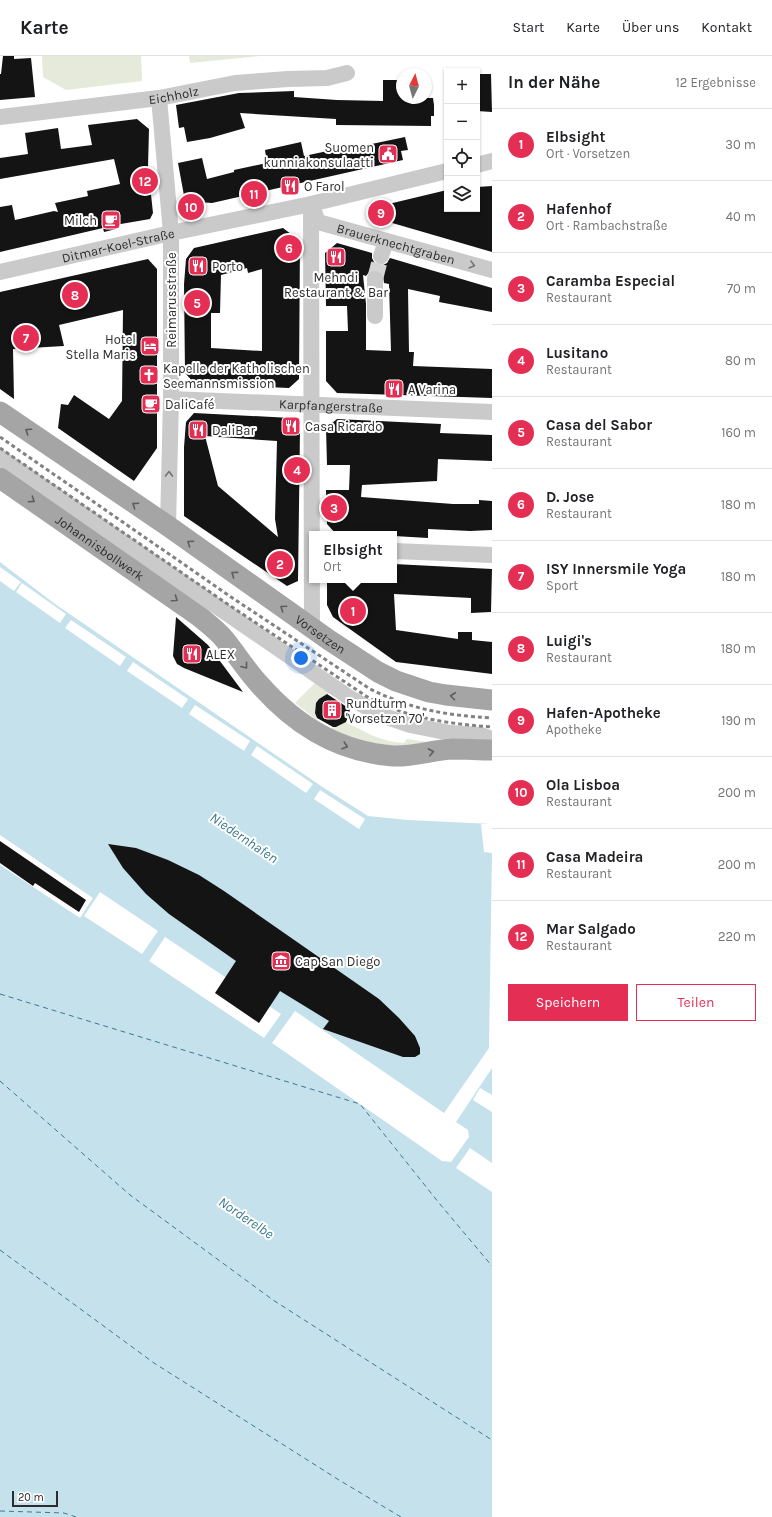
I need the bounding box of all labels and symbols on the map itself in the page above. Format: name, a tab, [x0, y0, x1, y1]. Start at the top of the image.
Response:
north arrow	[396, 68, 432, 104]
street label: Eichholz	[148, 83, 200, 107]
place label: Suomen kunniakonsulaatti	[263, 140, 374, 170]
public building icon: Suomen kunniakonsulaatti	[377, 143, 399, 165]
pin: 12	[132, 166, 158, 196]
restaurant icon: O Farol	[279, 175, 301, 197]
pin: 11	[241, 179, 267, 209]
place label: O Farol	[304, 179, 345, 194]
pin: 10	[178, 192, 204, 222]
pin: 9	[368, 198, 394, 228]
cafe icon: Milch	[100, 209, 122, 231]
place label: Milch	[64, 213, 97, 228]
street label: Brauerknechtgraben	[335, 220, 457, 267]
street label: Ditmar-Koel-Straße	[60, 225, 176, 265]
pin: 6	[276, 233, 302, 263]
restaurant icon: Mehndi Restaurant & Bar	[325, 246, 347, 268]
street label: Reimarusstraße	[164, 252, 179, 348]
restaurant icon: Porto	[187, 255, 209, 277]
place label: Porto	[212, 259, 243, 274]
one-way arrow	[469, 260, 475, 268]
place label: Mehndi Restaurant & Bar	[284, 270, 388, 300]
pin: 8	[62, 280, 88, 310]
pin: 5	[184, 288, 210, 318]
pin: 7	[13, 323, 39, 353]
place label: Hotel Stella Maris	[65, 332, 136, 362]
hotel icon: Hotel Stella Maris	[139, 335, 161, 357]
place label: Kapelle der Katholischen Seemannsmission	[163, 361, 310, 391]
church icon: Kapelle der Katholischen Seemannsmission	[138, 364, 160, 386]
restaurant icon: A Varina	[383, 378, 405, 400]
place label: A Varina	[408, 382, 456, 397]
cafe icon: DaliCafé	[140, 393, 162, 415]
street label: Karpfangerstraße	[279, 396, 383, 415]
place label: DaliCafé	[165, 397, 215, 412]
restaurant icon: Casa Ricardo	[280, 415, 302, 437]
restaurant icon: DaliBar	[187, 419, 209, 441]
place label: Casa Ricardo	[305, 419, 382, 434]
place label: DaliBar	[212, 423, 255, 438]
one-way arrow	[25, 428, 32, 436]
pin: 4	[284, 455, 310, 485]
one-way arrow	[165, 471, 173, 477]
pin: 3	[321, 493, 347, 523]
one-way arrow	[28, 495, 35, 503]
one-way arrow	[133, 502, 140, 509]
street label: Johannisbollwerk	[53, 512, 147, 583]
one-way arrow	[188, 541, 195, 548]
pin: 2	[267, 549, 293, 579]
one-way arrow	[231, 572, 238, 579]
one-way arrow	[171, 594, 178, 602]
pin: 1	[340, 596, 366, 626]
one-way arrow	[281, 606, 288, 613]
street label: Vorsetzen	[293, 611, 349, 656]
restaurant icon: ALEX	[181, 643, 203, 665]
place label: ALEX	[206, 647, 235, 662]
your location	[291, 648, 311, 668]
one-way arrow	[240, 662, 247, 669]
one-way arrow	[450, 692, 456, 701]
place label: Rundturm 'Vorsetzen 70'	[346, 696, 424, 726]
building icon: Rundturm 'Vorsetzen 70'	[321, 699, 343, 721]
one-way arrow	[342, 741, 349, 750]
one-way arrow	[428, 749, 435, 757]
water label: Niedernhafen	[207, 809, 281, 867]
museum icon: Cap San Diego	[270, 950, 292, 972]
place label: Cap San Diego	[295, 954, 380, 969]
water label: Norderelbe	[215, 1193, 277, 1243]
scale bar	[12, 1489, 58, 1508]

